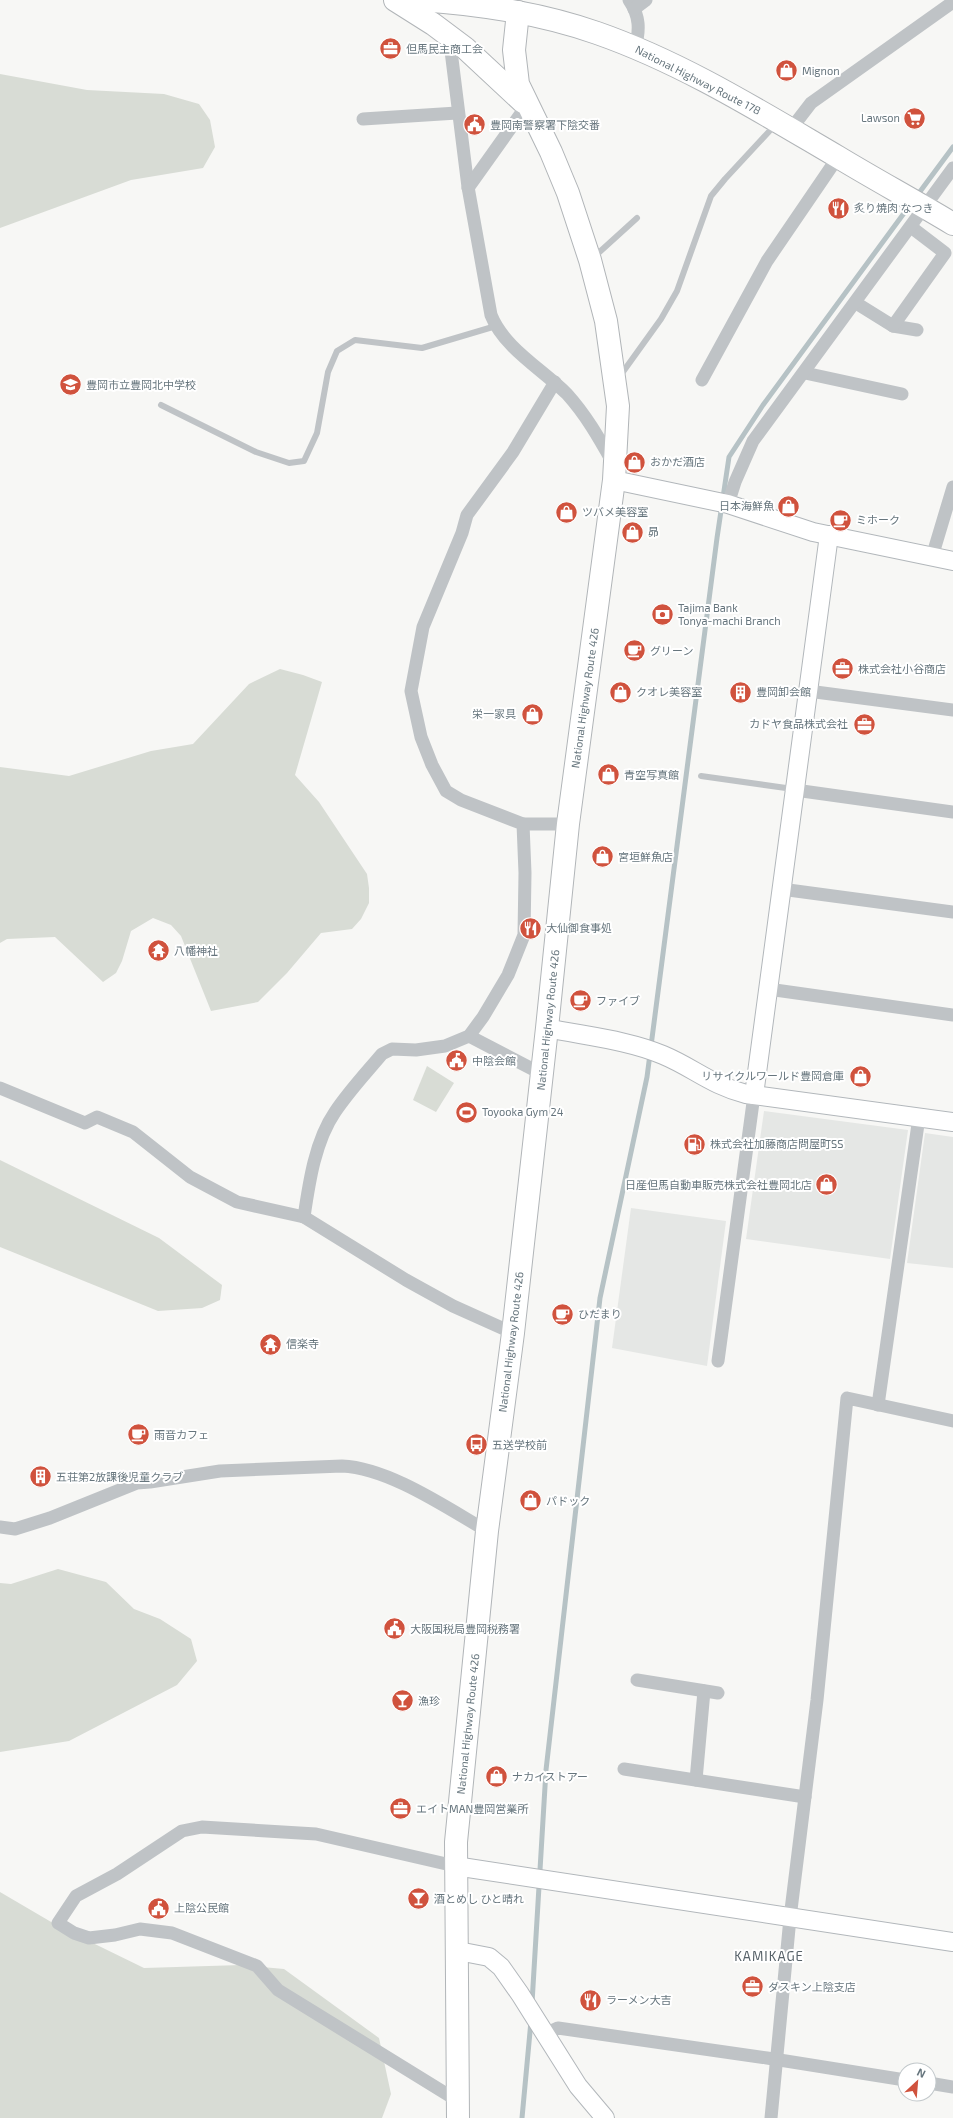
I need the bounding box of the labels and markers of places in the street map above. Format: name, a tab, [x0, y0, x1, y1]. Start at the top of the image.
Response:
office icon: 但馬民主商工会	[377, 36, 403, 62]
place label: 但馬民主商工会	[406, 42, 483, 55]
shop icon: Mignon	[774, 58, 800, 84]
place label: Mignon	[802, 64, 840, 77]
supermarket icon: Lawson	[902, 105, 928, 131]
place label: Lawson	[861, 111, 900, 124]
public building icon: 豊岡南警察署下陰交番	[462, 112, 488, 138]
place label: 豊岡南警察署下陰交番	[490, 118, 600, 131]
restaurant icon: 炙り焼肉 なつき	[825, 195, 851, 221]
place label: 炙り焼肉 なつき	[854, 201, 933, 214]
school or university icon: 豊岡市立豊岡北中学校	[57, 372, 83, 398]
place label: 豊岡市立豊岡北中学校	[86, 378, 196, 391]
shop icon: おかだ酒店	[622, 449, 648, 475]
place label: おかだ酒店	[650, 455, 705, 468]
shop icon: 日本海鮮魚	[776, 493, 802, 519]
shop icon: ツバメ美容室	[554, 499, 580, 525]
place label: 日本海鮮魚	[719, 499, 774, 512]
place label: ツバメ美容室	[582, 505, 648, 518]
cafe icon: ミホーク	[827, 507, 853, 533]
place label: ミホーク	[856, 513, 900, 526]
shop icon: 昴	[619, 519, 645, 545]
place label: 昴	[648, 525, 659, 538]
bank icon: Tajima Bank Tonya-machi Branch	[649, 601, 675, 627]
place label: Tajima Bank Tonya-machi Branch	[678, 601, 781, 627]
cafe icon: グリーン	[621, 638, 647, 664]
place label: グリーン	[650, 644, 693, 657]
office icon: 株式会社小谷商店	[829, 656, 855, 682]
place label: 株式会社小谷商店	[858, 662, 946, 675]
shop icon: クオレ美容室	[608, 679, 634, 705]
building icon: 豊岡卸会館	[728, 679, 754, 705]
place label: クオレ美容室	[636, 685, 702, 698]
place label: 豊岡卸会館	[756, 685, 811, 698]
shop icon: 栄一家具	[519, 701, 545, 727]
place label: 栄一家具	[472, 707, 516, 720]
office icon: カドヤ食品株式会社	[851, 711, 877, 737]
place label: カドヤ食品株式会社	[749, 717, 848, 730]
shop icon: 青空写真館	[596, 762, 622, 788]
place label: 青空写真館	[624, 768, 679, 781]
shop icon: 宮垣鮮魚店	[589, 844, 615, 870]
place label: 宮垣鮮魚店	[618, 850, 673, 863]
restaurant icon: 大仙御食事処	[517, 915, 543, 941]
place label: 大仙御食事処	[546, 921, 612, 934]
temple icon: 八幡神社	[146, 938, 172, 964]
place label: 八幡神社	[174, 944, 218, 957]
cafe icon: ファイブ	[567, 988, 593, 1014]
place label: ファイブ	[596, 994, 640, 1007]
public building icon: 中陰会館	[443, 1048, 469, 1074]
place label: 中陰会館	[472, 1054, 516, 1067]
shop icon: リサイクルワールド豊岡倉庫	[847, 1063, 873, 1089]
place label: リサイクルワールド豊岡倉庫	[702, 1069, 844, 1082]
sports icon: Toyooka Gym 24	[453, 1099, 479, 1125]
place label: Toyooka Gym 24	[482, 1105, 564, 1118]
fuel station icon: 株式会社加藤商店問屋町SS	[682, 1131, 708, 1157]
place label: 株式会社加藤商店問屋町SS	[710, 1137, 843, 1150]
shop icon: 日産但馬自動車販売株式会社豊岡北店	[814, 1172, 840, 1198]
place label: 日産但馬自動車販売株式会社豊岡北店	[625, 1178, 812, 1191]
cafe icon: ひだまり	[549, 1301, 575, 1327]
place label: ひだまり	[578, 1307, 622, 1320]
temple icon: 信楽寺	[257, 1331, 283, 1357]
place label: 信楽寺	[286, 1337, 319, 1350]
cafe icon: 雨音カフェ	[126, 1422, 152, 1448]
place label: 雨音カフェ	[154, 1428, 209, 1441]
bus stop icon: 五送学校前	[464, 1432, 490, 1458]
place label: 五送学校前	[492, 1438, 547, 1451]
building icon: 五荘第2放課後児童クラブ	[28, 1464, 54, 1490]
place label: 五荘第2放課後児童クラブ	[56, 1470, 183, 1483]
shop icon: パドック	[518, 1488, 544, 1514]
place label: パドック	[546, 1494, 590, 1507]
public building icon: 大阪国税局豊岡税務署	[382, 1616, 408, 1642]
place label: 大阪国税局豊岡税務署	[410, 1622, 520, 1635]
bar icon: 漁珍	[389, 1688, 415, 1714]
place label: 漁珍	[418, 1694, 440, 1707]
shop icon: ナカイストアー	[484, 1764, 510, 1790]
place label: ナカイストアー	[512, 1770, 588, 1783]
office icon: エイトMAN豊岡営業所	[387, 1796, 413, 1822]
place label: エイトMAN豊岡営業所	[416, 1802, 529, 1815]
bar icon: 酒とめし ひと晴れ	[405, 1886, 431, 1912]
place label: 酒とめし ひと晴れ	[434, 1892, 524, 1905]
public building icon: 上陰公民館	[145, 1895, 171, 1921]
place label: 上陰公民館	[174, 1901, 229, 1914]
office icon: ダスキン上陰支店	[739, 1974, 765, 2000]
place label: ダスキン上陰支店	[768, 1980, 856, 1993]
restaurant icon: ラーメン大吉	[577, 1987, 603, 2013]
place label: ラーメン大吉	[606, 1993, 672, 2006]

